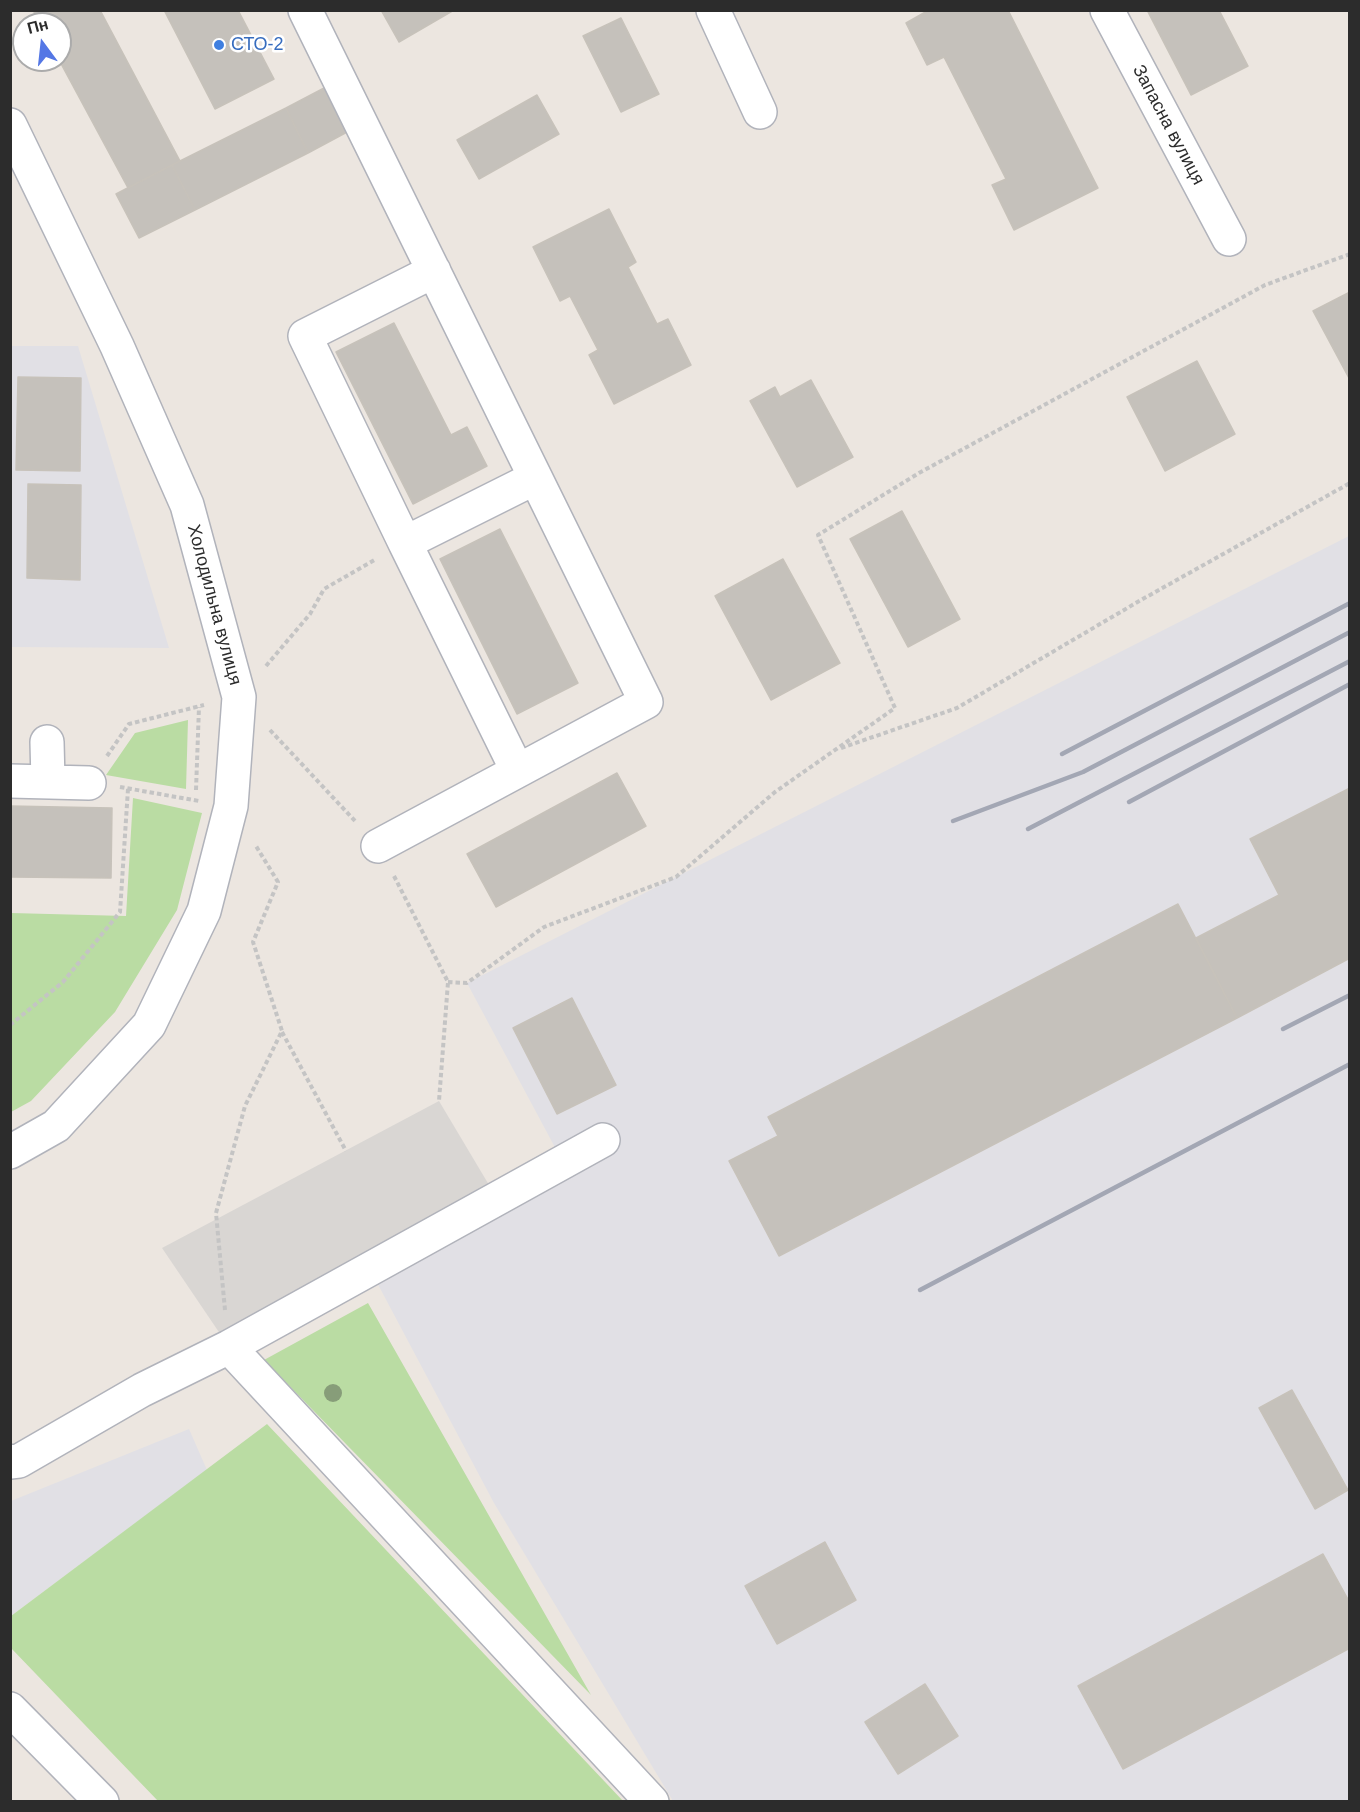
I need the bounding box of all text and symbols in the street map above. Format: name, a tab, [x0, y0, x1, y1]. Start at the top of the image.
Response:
north arrow	[12, 12, 72, 72]
text: Пн	[25, 15, 50, 37]
place label: СТО-2	[231, 34, 284, 56]
marker: СТО-2	[212, 38, 226, 52]
street label: Запасна вулиця	[1127, 61, 1209, 189]
street label: Холодильна вулиця	[182, 522, 246, 688]

